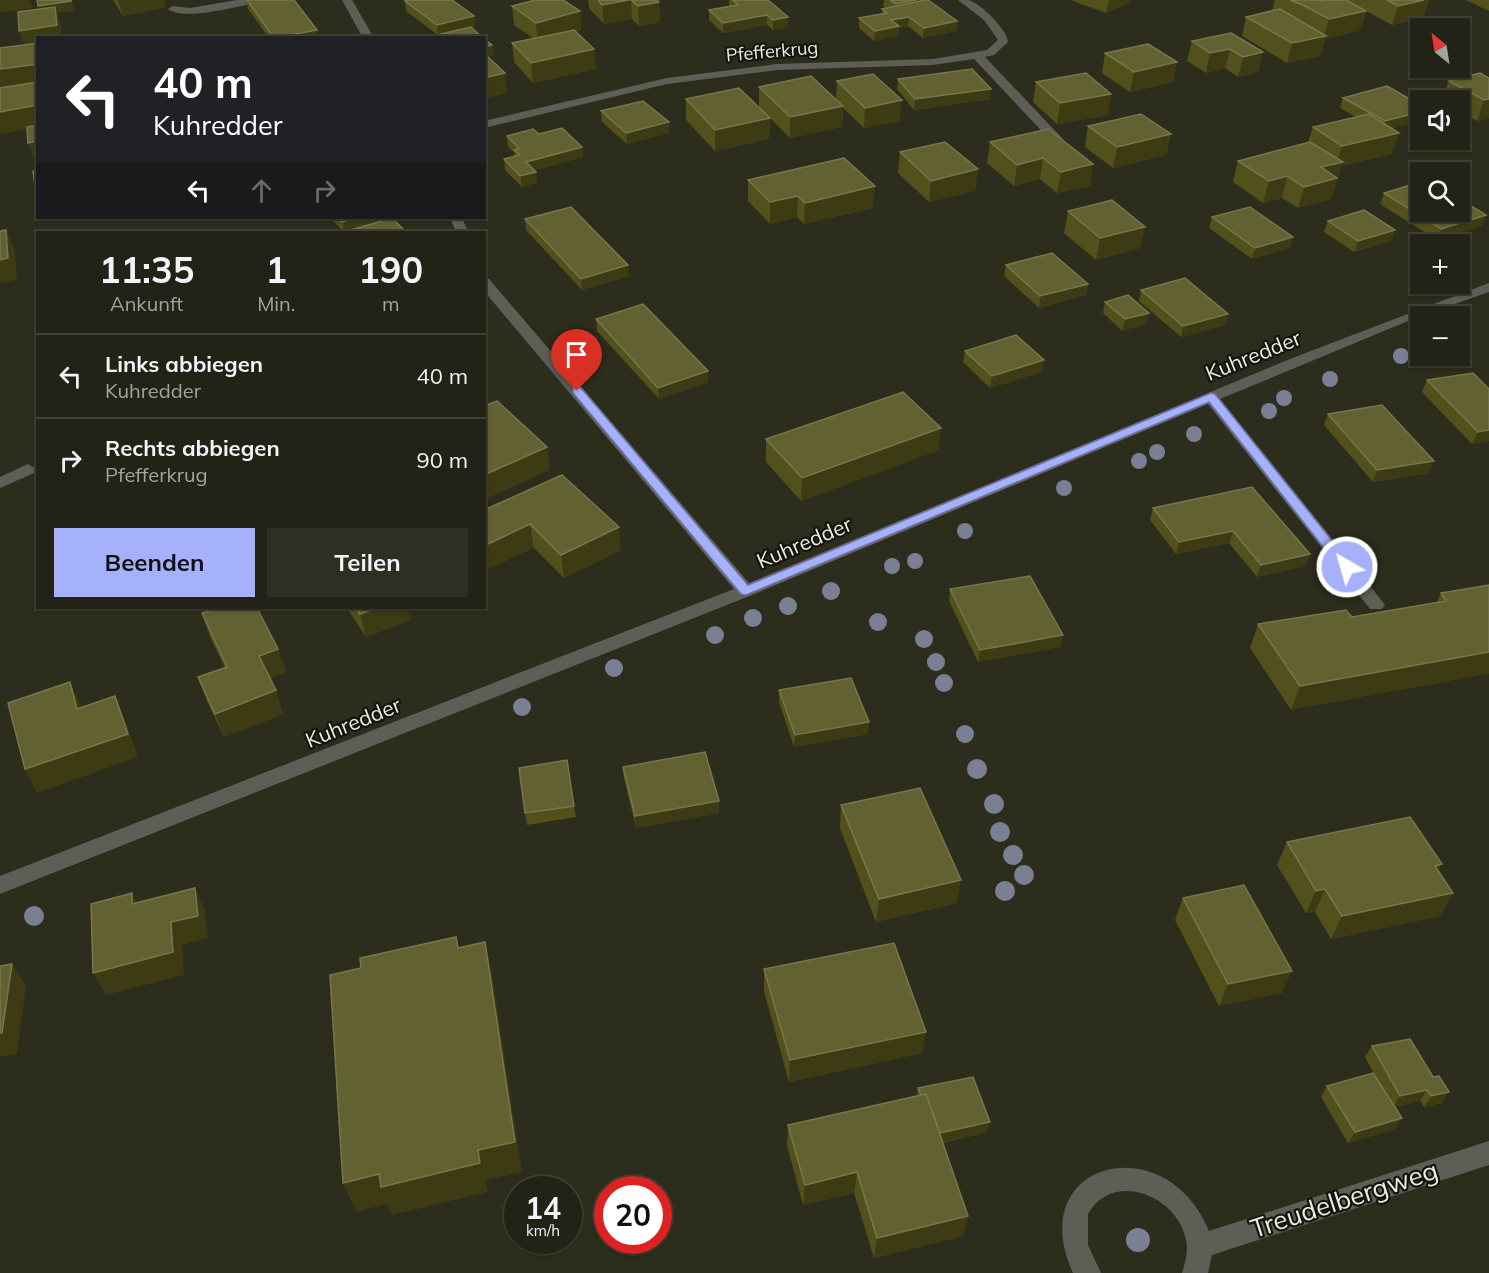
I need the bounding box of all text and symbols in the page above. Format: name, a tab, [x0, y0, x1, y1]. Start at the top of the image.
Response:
north arrow	[1410, 18, 1470, 78]
map controls	[1410, 18, 1470, 366]
street label: Pfefferkrug	[725, 36, 819, 66]
text: 40 m	[153, 56, 253, 109]
icon: left	[54, 60, 132, 138]
button: sound	[1410, 90, 1470, 150]
text: Kuhredder	[153, 108, 282, 142]
button: search	[1410, 162, 1470, 222]
icon: left	[182, 174, 215, 207]
icon: ahead	[245, 174, 278, 207]
icon: right	[308, 174, 341, 207]
button: +	[1410, 234, 1470, 294]
text: 11:35	[99, 247, 194, 292]
text: 1	[265, 247, 287, 292]
text: 190	[358, 247, 423, 292]
text: Ankunft	[110, 291, 183, 316]
text: Min.	[257, 291, 295, 316]
text: m	[382, 291, 399, 316]
button: −	[1410, 306, 1470, 366]
street label: Kuhredder	[1201, 324, 1305, 386]
pin	[551, 329, 602, 391]
icon: arrive	[560, 338, 593, 371]
text: Links abbiegen	[105, 350, 263, 378]
icon: left	[54, 360, 87, 393]
text: 40 m	[417, 362, 468, 390]
text: Kuhredder	[105, 378, 201, 403]
text: Rechts abbiegen	[105, 434, 280, 462]
icon: right	[54, 444, 87, 477]
text: 90 m	[417, 446, 468, 474]
text: Pfefferkrug	[105, 462, 208, 487]
street label: Kuhredder	[753, 510, 856, 574]
button: Beenden	[54, 528, 255, 597]
button: Teilen	[267, 528, 468, 597]
position arrow	[1315, 535, 1379, 599]
street label: Kuhredder	[301, 691, 405, 753]
street label: Treudelbergweg	[1246, 1153, 1442, 1245]
speed limit sign: 20	[594, 1176, 672, 1254]
text: 14	[525, 1189, 561, 1227]
text: km/h	[526, 1221, 560, 1240]

